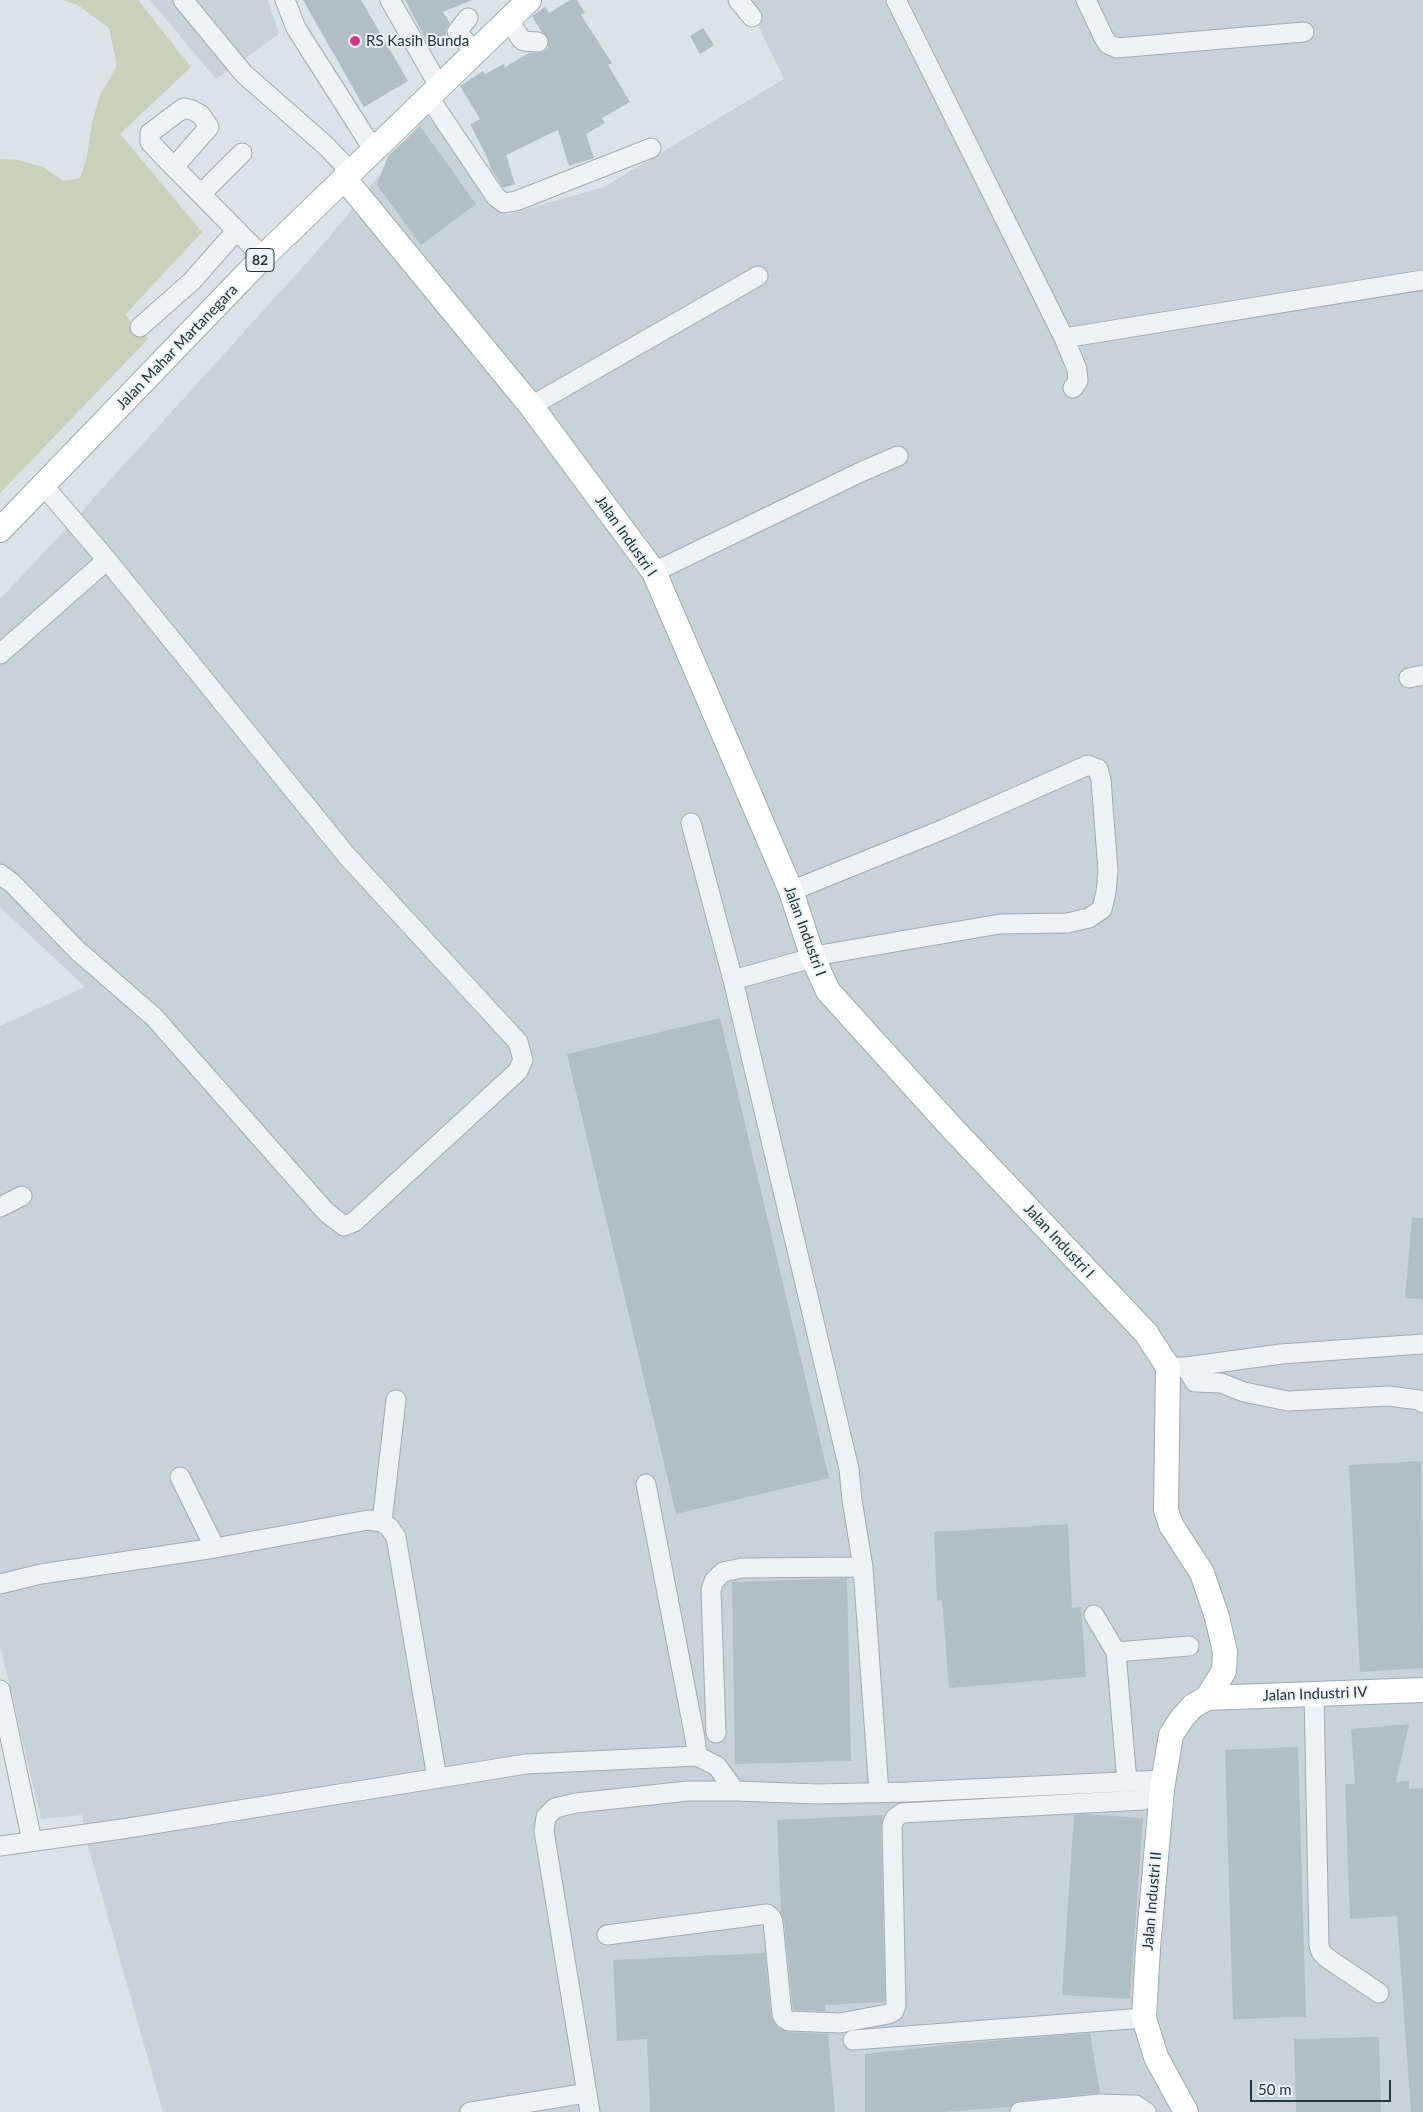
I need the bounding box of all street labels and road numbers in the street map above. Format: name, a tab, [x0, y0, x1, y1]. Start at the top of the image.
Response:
road number: 82	[246, 248, 274, 272]
street label: Jalan Mahar Martanegara	[113, 281, 241, 413]
street label: Jalan Industri I	[591, 492, 661, 580]
street label: Jalan Industri I	[780, 883, 830, 979]
street label: Jalan Industri I	[1020, 1200, 1098, 1282]
street label: Jalan Industri IV	[1262, 1683, 1368, 1705]
street label: Jalan Industri II	[1139, 1851, 1165, 1951]

